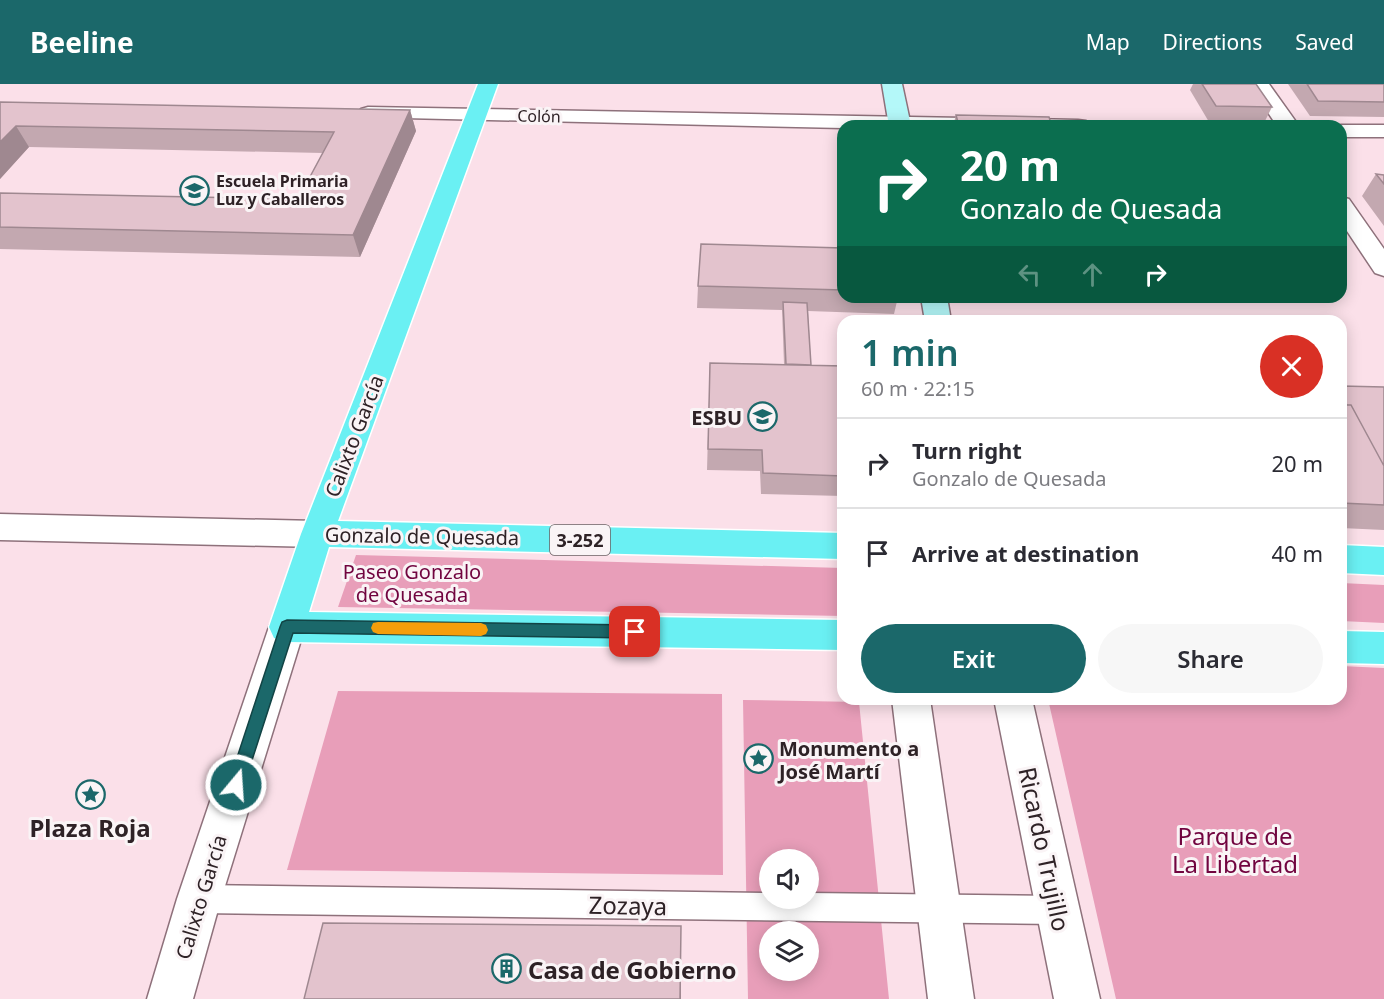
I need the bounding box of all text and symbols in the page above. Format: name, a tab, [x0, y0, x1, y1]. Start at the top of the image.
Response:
text: Beeline	[30, 23, 134, 61]
text: Map	[1086, 28, 1130, 56]
text: Directions	[1163, 28, 1262, 56]
text: Saved	[1295, 28, 1354, 56]
street label: Colón	[517, 105, 561, 127]
text: 20 m	[960, 136, 1060, 193]
icon: right	[861, 144, 939, 222]
place label: Escuela Primaria Luz y Caballeros	[216, 170, 348, 210]
school or university icon: Escuela Primaria Luz y Caballeros	[179, 174, 211, 206]
text: Gonzalo de Quesada	[960, 190, 1223, 227]
icon: left	[1013, 258, 1046, 291]
icon: ahead	[1076, 258, 1109, 291]
icon: right	[1139, 258, 1172, 291]
text: 1 min	[861, 328, 959, 377]
button: close	[1260, 335, 1323, 398]
street label: Calixto García	[318, 371, 390, 501]
text: 60 m · 22:15	[861, 375, 975, 402]
school or university icon: ESBU	[747, 401, 779, 433]
place label: ESBU	[691, 404, 742, 431]
text: Turn right	[912, 435, 1022, 465]
icon: right	[861, 447, 894, 480]
text: 20 m	[1272, 448, 1323, 478]
text: Gonzalo de Quesada	[912, 465, 1106, 492]
street label: Gonzalo de Quesada	[325, 521, 519, 551]
road number: 3-252	[550, 525, 610, 555]
icon: arrive	[861, 537, 894, 570]
text: Arrive at destination	[912, 538, 1139, 568]
text: 40 m	[1272, 538, 1323, 568]
park label: Paseo Gonzalo de Quesada	[343, 558, 481, 608]
pin	[609, 606, 660, 657]
icon: arrive	[618, 615, 651, 648]
button: Exit	[861, 624, 1086, 693]
button: Share	[1098, 624, 1323, 693]
place label: Monumento a José Martí	[777, 735, 919, 785]
place icon: Monumento a José Martí	[742, 743, 774, 775]
position arrow	[204, 753, 268, 817]
street label: Ricardo Trujillo	[1011, 764, 1079, 934]
place icon: Plaza Roja	[74, 778, 106, 810]
place label: Plaza Roja	[29, 811, 151, 844]
park label: Parque de La Libertad	[1172, 819, 1298, 880]
street label: Calixto García	[169, 831, 233, 963]
map controls	[759, 849, 819, 981]
button: sound	[759, 849, 819, 909]
street label: Zozaya	[588, 888, 668, 922]
button: layers	[759, 921, 819, 981]
building icon: Casa de Gobierno	[491, 953, 523, 985]
place label: Casa de Gobierno	[528, 953, 737, 986]

